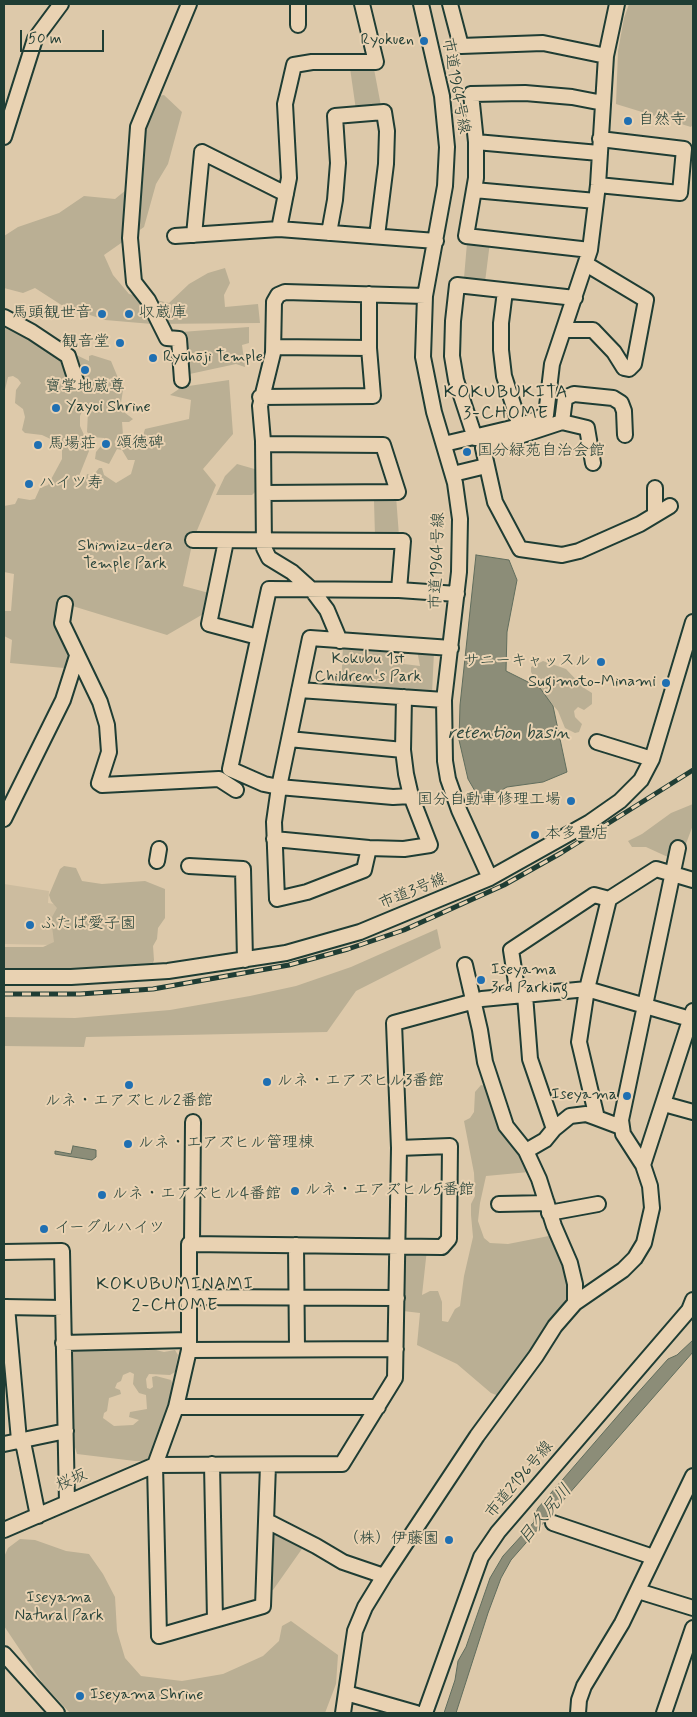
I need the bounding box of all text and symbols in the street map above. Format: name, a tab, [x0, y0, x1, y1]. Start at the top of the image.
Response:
scale bar	[22, 20, 106, 52]
text: 50 m	[28, 29, 62, 49]
place label: Ryokuen	[361, 31, 414, 51]
marker: Ryokuen	[418, 35, 430, 47]
street label: 市道1964号線	[437, 36, 473, 136]
place label: 自然寺	[638, 111, 686, 131]
marker: 自然寺	[622, 115, 634, 127]
place label: 馬頭観世音	[12, 304, 92, 324]
place label: 収蔵庫	[139, 304, 187, 324]
marker: 馬頭観世音	[96, 308, 108, 320]
marker: 収蔵庫	[123, 308, 135, 320]
place label: 観音堂	[62, 333, 110, 353]
marker: 観音堂	[114, 337, 126, 349]
place label: Ryūhōji Temple	[163, 348, 263, 368]
marker: Ryūhōji Temple	[147, 352, 159, 364]
marker: 寶掌地蔵尊	[79, 364, 91, 376]
place label: 寶掌地蔵尊	[45, 378, 125, 398]
district label: KOKUBUKITA 3-CHOME	[442, 382, 570, 424]
place label: Yayoi Shrine	[66, 398, 151, 418]
marker: Yayoi Shrine	[50, 402, 62, 414]
place label: 頌徳碑	[116, 434, 164, 454]
place label: 馬場荘	[48, 435, 96, 455]
marker: 頌徳碑	[100, 438, 112, 450]
marker: 馬場荘	[32, 439, 44, 451]
place label: 国分緑苑自治会館	[477, 442, 605, 462]
marker: 国分緑苑自治会館	[461, 446, 473, 458]
place label: ハイツ寿	[39, 474, 103, 494]
marker: ハイツ寿	[23, 478, 35, 490]
street label: 市道1964号線	[427, 512, 449, 610]
park label: Shimizu-dera Temple Park	[78, 537, 172, 575]
park label: Kokubu 1st Children's Park	[315, 650, 421, 688]
place label: サニーキャッスル	[463, 652, 591, 672]
marker: サニーキャッスル	[595, 656, 607, 668]
place label: Sugimoto-Minami	[528, 673, 656, 693]
marker: Sugimoto-Minami	[660, 677, 672, 689]
water label: retention basin	[448, 723, 570, 745]
place label: 国分自動車修理工場	[417, 791, 561, 811]
marker: 国分自動車修理工場	[565, 795, 577, 807]
place label: 本多畳店	[545, 825, 609, 845]
marker: 本多畳店	[529, 829, 541, 841]
street label: 市道3号線	[376, 870, 450, 914]
place label: ふたば愛子園	[40, 915, 136, 935]
marker: ふたば愛子園	[24, 919, 36, 931]
place label: Iseyama 3rd Parking	[491, 961, 568, 999]
marker: Iseyama 3rd Parking	[475, 974, 487, 986]
place label: ルネ・エアズヒル3番館	[277, 1072, 444, 1092]
marker: ルネ・エアズヒル3番館	[261, 1076, 273, 1088]
marker: ルネ・エアズヒル2番館	[123, 1079, 135, 1091]
place label: Iseyama	[551, 1086, 617, 1106]
marker: Iseyama	[621, 1090, 633, 1102]
place label: ルネ・エアズヒル2番館	[45, 1092, 213, 1112]
place label: ルネ・エアズヒル管理棟	[138, 1134, 314, 1154]
marker: ルネ・エアズヒル管理棟	[122, 1138, 134, 1150]
place label: ルネ・エアズヒル5番館	[305, 1181, 475, 1201]
place label: ルネ・エアズヒル4番館	[112, 1185, 281, 1205]
marker: ルネ・エアズヒル5番館	[289, 1185, 301, 1197]
marker: ルネ・エアズヒル4番館	[96, 1189, 108, 1201]
place label: イーグルハイツ	[54, 1219, 165, 1239]
marker: イーグルハイツ	[38, 1223, 50, 1235]
district label: KOKUBUMINAMI 2-CHOME	[98, 1274, 252, 1316]
street label: 市道2196号線	[482, 1437, 558, 1523]
street label: 桜坂	[53, 1466, 91, 1496]
water label: 目久尻川	[515, 1480, 577, 1550]
place label: （株）伊藤園	[343, 1530, 439, 1550]
marker: （株）伊藤園	[443, 1534, 455, 1546]
park label: Iseyama Natural Park	[14, 1589, 104, 1627]
place label: Iseyama Shrine	[90, 1686, 204, 1706]
marker: Iseyama Shrine	[74, 1690, 86, 1702]

